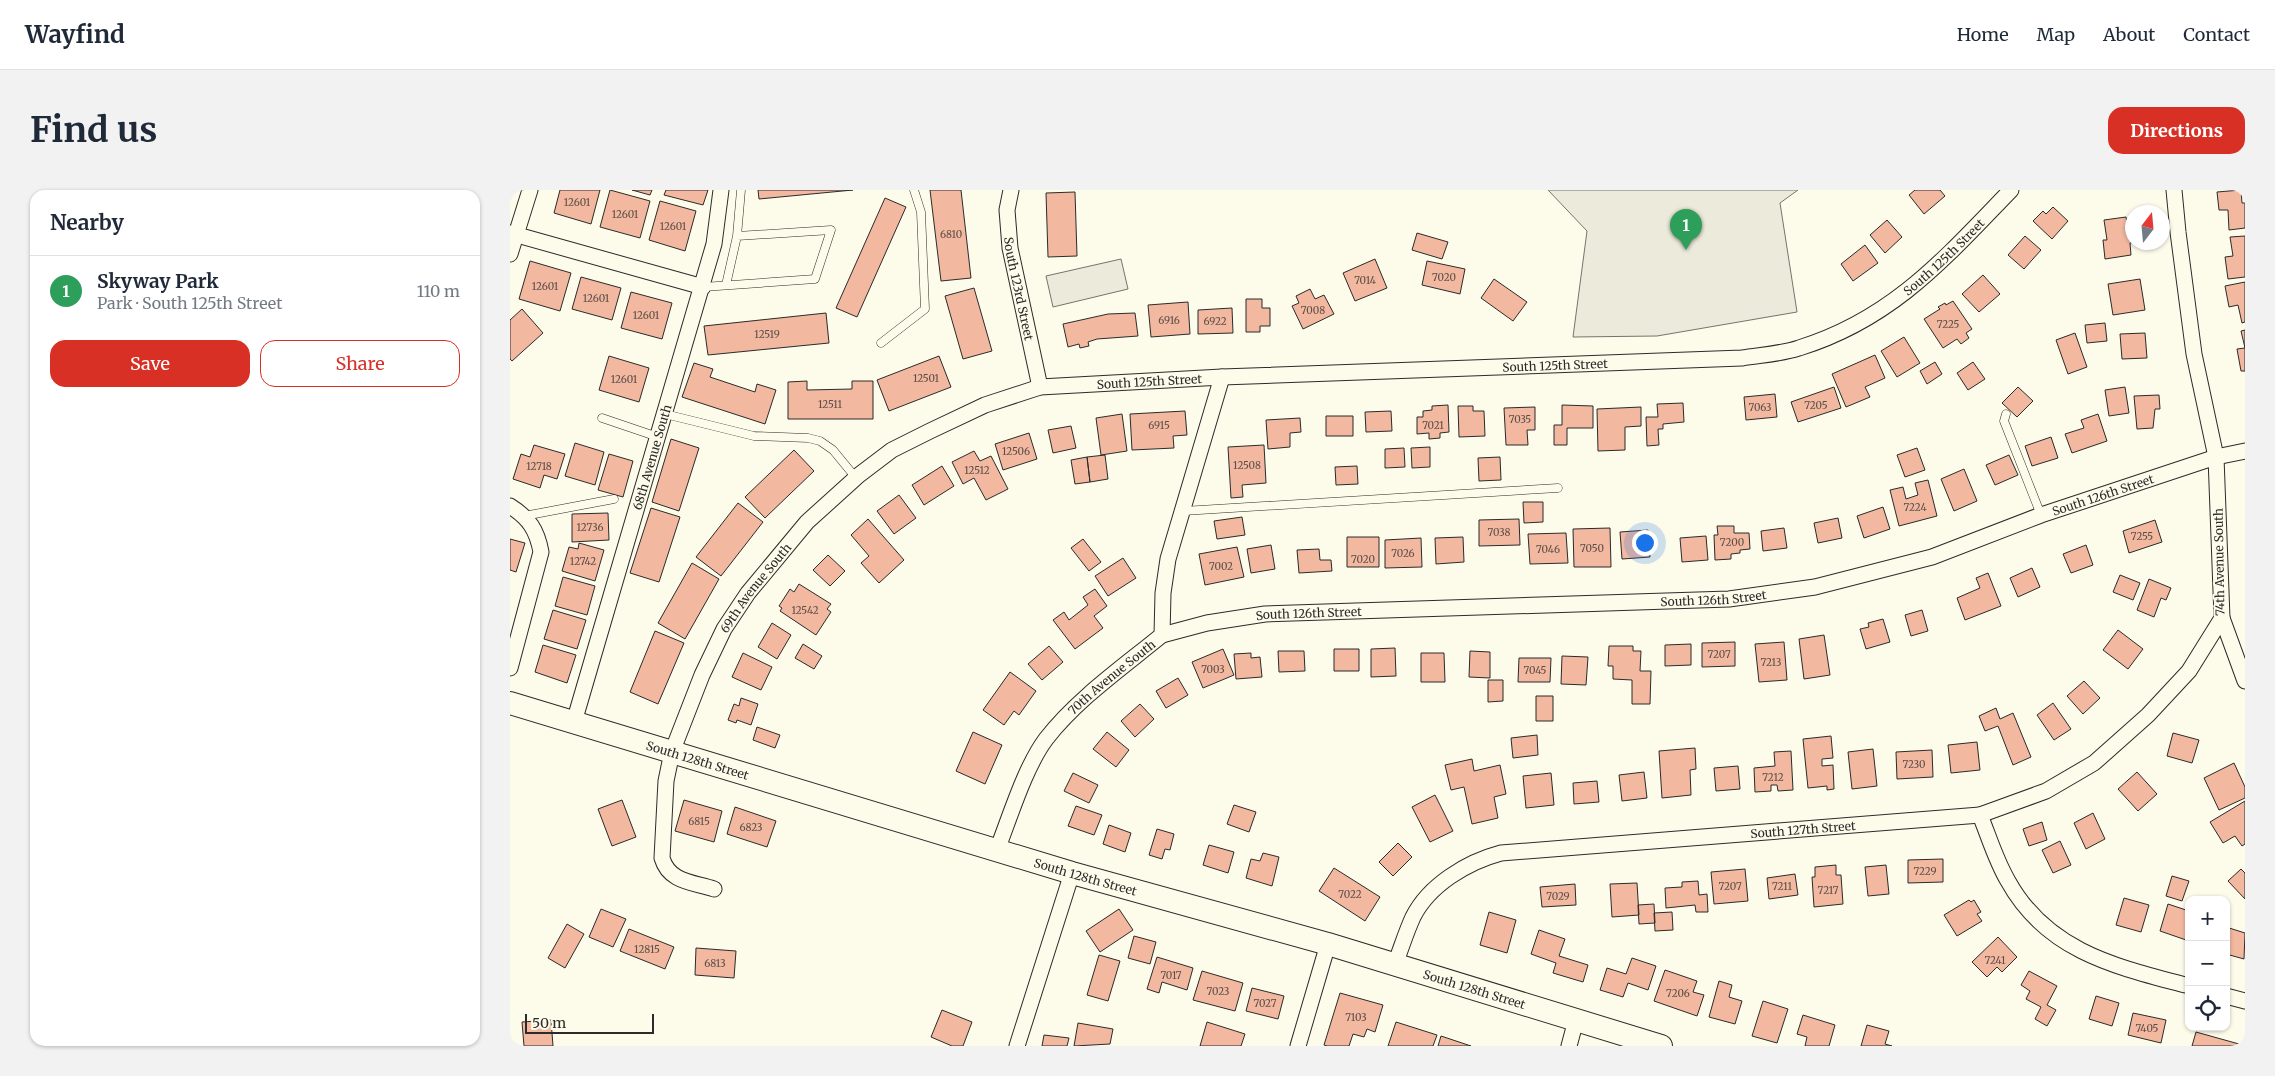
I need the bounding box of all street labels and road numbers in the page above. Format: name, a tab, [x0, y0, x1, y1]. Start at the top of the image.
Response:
street label: South 125th Street	[1900, 215, 1987, 298]
street label: South 123rd Street	[1002, 236, 1037, 342]
street label: South 125th Street	[1502, 355, 1608, 374]
street label: South 125th Street	[1096, 371, 1203, 391]
street label: 68th Avenue South	[629, 403, 674, 512]
street label: South 126th Street	[2050, 471, 2156, 518]
street label: 74th Avenue South	[2211, 508, 2227, 616]
street label: 69th Avenue South	[716, 540, 794, 635]
street label: South 126th Street	[1660, 586, 1768, 609]
street label: South 126th Street	[1255, 603, 1362, 623]
street label: 70th Avenue South	[1065, 636, 1158, 718]
street label: South 128th Street	[645, 737, 751, 782]
street label: South 127th Street	[1750, 817, 1856, 841]
street label: South 128th Street	[1032, 854, 1139, 898]
street label: South 128th Street	[1421, 966, 1528, 1012]

